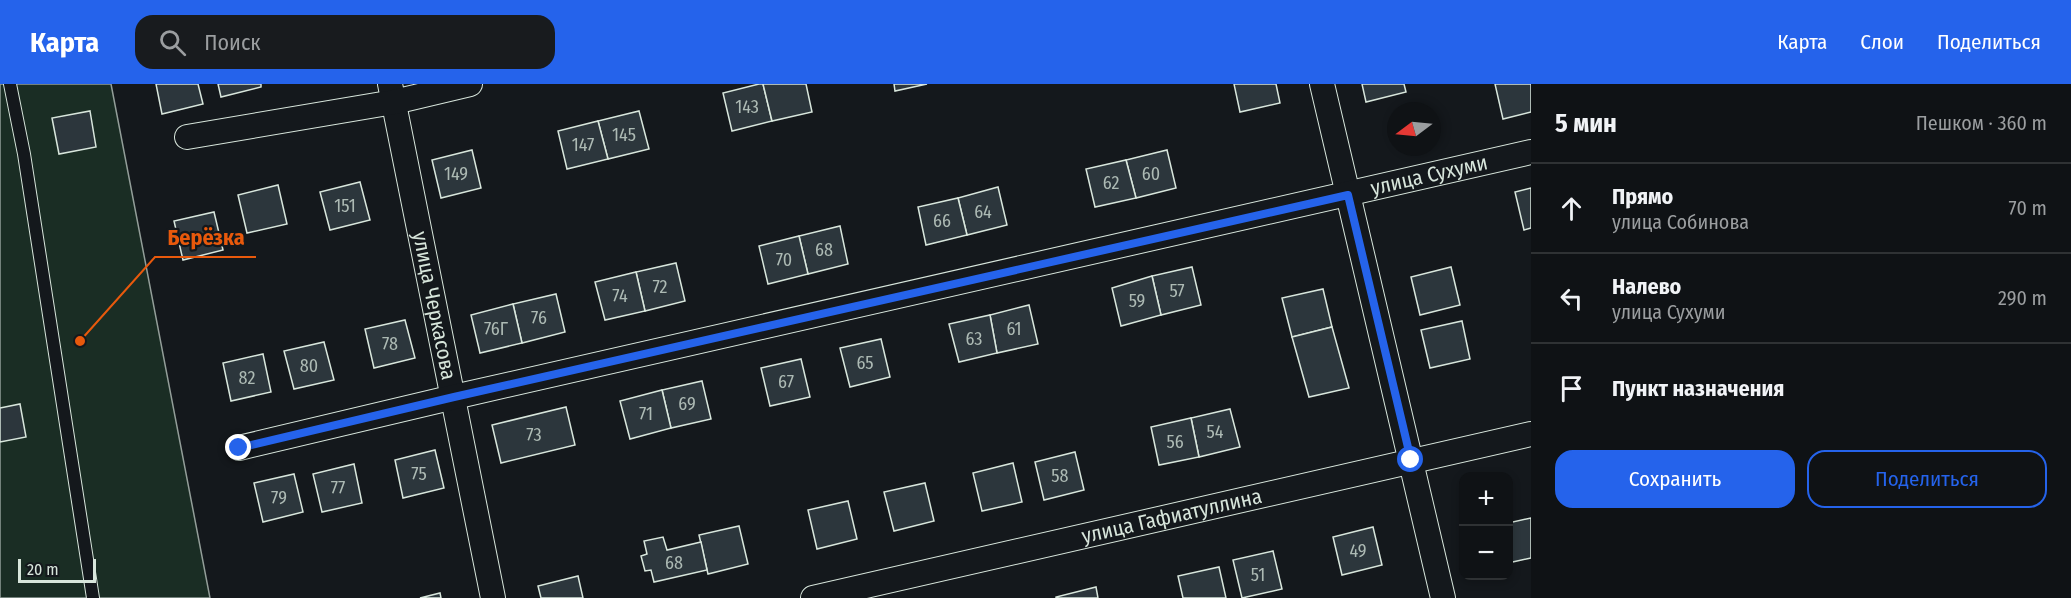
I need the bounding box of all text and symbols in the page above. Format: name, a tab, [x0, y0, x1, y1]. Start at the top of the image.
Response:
search box	[135, 15, 555, 69]
text: Карта	[30, 26, 99, 59]
icon: search	[156, 26, 189, 59]
text: Поиск	[204, 29, 261, 56]
text: Карта	[1777, 29, 1827, 55]
text: Слои	[1860, 29, 1904, 55]
text: Поделиться	[1937, 29, 2041, 55]
house number: 143	[735, 96, 759, 118]
north arrow	[1387, 102, 1441, 156]
text: 5 мин	[1555, 108, 1617, 139]
text: Пешком · 360 m	[1916, 111, 2047, 135]
house number: 145	[612, 124, 636, 146]
house number: 147	[572, 134, 594, 156]
street label: улица Сухуми	[1368, 149, 1490, 201]
house number: 149	[444, 163, 468, 185]
house number: 60	[1142, 163, 1160, 185]
house number: 62	[1103, 172, 1119, 194]
text: Прямо	[1612, 183, 1673, 210]
icon: ahead	[1555, 192, 1588, 225]
house number: 151	[334, 195, 356, 217]
text: 70 m	[2009, 196, 2047, 220]
house number: 64	[974, 201, 992, 223]
house number: 66	[933, 210, 951, 232]
text: улица Собинова	[1612, 210, 1749, 234]
callout: Берёзка	[155, 217, 256, 257]
text: Берёзка	[167, 224, 245, 251]
street label: улица Черкасова	[407, 229, 462, 382]
house number: 68	[815, 239, 833, 261]
house number: 70	[776, 249, 792, 271]
text: Налево	[1612, 273, 1681, 300]
house number: 72	[652, 276, 668, 298]
house number: 57	[1169, 280, 1185, 302]
icon: left	[1555, 282, 1588, 315]
house number: 74	[612, 285, 628, 307]
text: 290 m	[1998, 286, 2047, 310]
house number: 59	[1129, 290, 1145, 312]
text: улица Сухуми	[1612, 300, 1725, 324]
house number: 76	[531, 307, 547, 329]
house number: 76Г	[484, 318, 509, 340]
house number: 61	[1006, 318, 1022, 340]
house number: 63	[966, 328, 982, 350]
house number: 78	[382, 333, 398, 355]
house number: 65	[856, 352, 874, 374]
house number: 80	[300, 355, 318, 377]
house number: 82	[239, 367, 255, 389]
house number: 67	[778, 371, 794, 393]
icon: arrive	[1555, 372, 1588, 405]
text: Пункт назначения	[1612, 375, 1784, 402]
house number: 69	[678, 393, 696, 415]
house number: 71	[639, 403, 653, 425]
house number: 54	[1207, 421, 1224, 443]
house number: 73	[526, 424, 542, 446]
house number: 56	[1166, 431, 1184, 453]
route end	[225, 434, 251, 460]
route start	[1397, 446, 1423, 472]
button: Сохранить	[1555, 450, 1795, 508]
button: Поделиться	[1807, 450, 2047, 508]
house number: 75	[411, 463, 427, 485]
house number: 58	[1051, 465, 1069, 487]
map controls	[1459, 472, 1513, 580]
button: +	[1459, 472, 1513, 526]
house number: 77	[331, 477, 345, 499]
street label: улица Гафиатуллина	[1079, 483, 1264, 549]
house number: 79	[271, 487, 287, 509]
button: −	[1459, 526, 1513, 580]
house number: 49	[1349, 540, 1367, 562]
house number: 68	[665, 552, 683, 574]
scale bar	[18, 556, 96, 584]
text: 20 m	[27, 560, 58, 579]
house number: 51	[1251, 564, 1265, 586]

